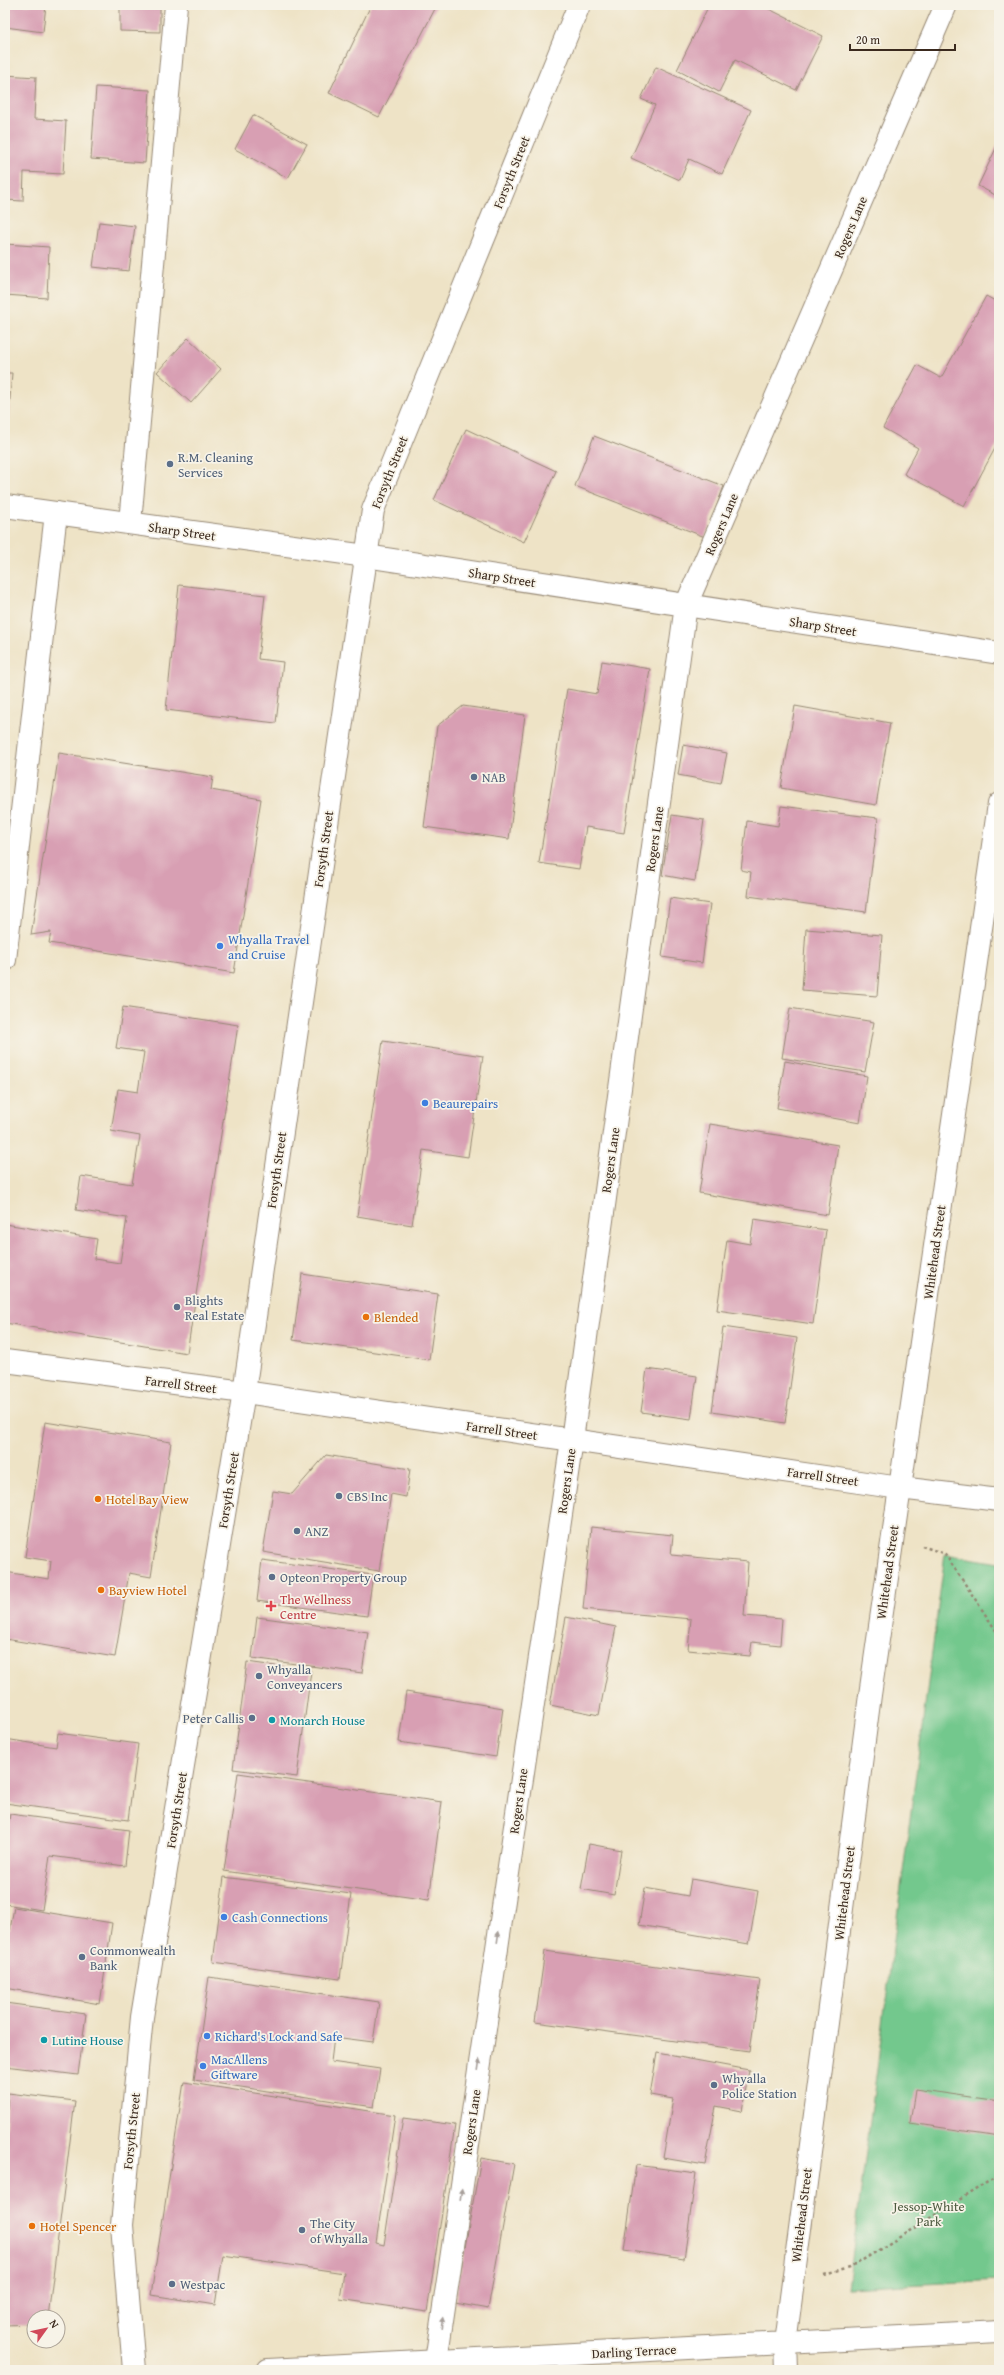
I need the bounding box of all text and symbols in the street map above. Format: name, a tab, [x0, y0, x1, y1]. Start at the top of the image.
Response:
scale bar	[850, 26, 955, 52]
text: 20 m	[856, 31, 880, 48]
street label: Forsyth Street	[488, 133, 535, 211]
street label: Rogers Lane	[829, 193, 872, 261]
street label: Forsyth Street	[366, 433, 413, 511]
place label: R.M. Cleaning Services	[178, 448, 254, 482]
marker: R.M. Cleaning Services	[165, 459, 175, 469]
street label: Rogers Lane	[700, 490, 743, 558]
street label: Sharp Street	[147, 517, 217, 546]
street label: Sharp Street	[467, 563, 537, 592]
street label: Sharp Street	[788, 612, 858, 641]
place label: NAB	[482, 768, 506, 787]
marker: NAB	[469, 772, 479, 782]
street label: Rogers Lane	[640, 805, 668, 873]
street label: Forsyth Street	[309, 809, 338, 889]
place label: Whyalla Travel and Cruise	[228, 930, 310, 964]
marker: Whyalla Travel and Cruise	[215, 941, 225, 951]
place label: Beaurepairs	[433, 1094, 498, 1113]
marker: Beaurepairs	[420, 1098, 430, 1108]
street label: Rogers Lane	[596, 1126, 624, 1194]
street label: Forsyth Street	[262, 1130, 291, 1210]
street label: Whitehead Street	[918, 1203, 951, 1300]
place label: Blights Real Estate	[185, 1291, 244, 1325]
marker: Blights Real Estate	[172, 1302, 182, 1312]
place label: Blended	[374, 1308, 418, 1327]
marker: Blended	[361, 1312, 371, 1322]
street label: Farrell Street	[144, 1371, 218, 1398]
street label: Farrell Street	[465, 1416, 539, 1445]
street label: Rogers Lane	[552, 1447, 580, 1515]
street label: Forsyth Street	[213, 1450, 244, 1530]
street label: Farrell Street	[786, 1462, 860, 1491]
place label: CBS Inc	[347, 1487, 388, 1506]
place label: Hotel Bay View	[106, 1490, 190, 1509]
marker: CBS Inc	[334, 1491, 344, 1501]
marker: Hotel Bay View	[93, 1494, 103, 1504]
place label: ANZ	[305, 1522, 328, 1541]
street label: Whitehead Street	[871, 1523, 904, 1620]
marker: ANZ	[292, 1526, 302, 1536]
place label: Opteon Property Group	[280, 1568, 407, 1587]
marker: Opteon Property Group	[267, 1572, 277, 1582]
place label: Bayview Hotel	[109, 1581, 187, 1600]
marker: Bayview Hotel	[96, 1585, 106, 1595]
place label: The Wellness Centre	[280, 1590, 351, 1624]
marker: The Wellness Centre	[265, 1600, 277, 1612]
place label: Whyalla Conveyancers	[267, 1660, 342, 1694]
marker: Whyalla Conveyancers	[254, 1671, 264, 1681]
place label: Peter Callis	[183, 1709, 244, 1728]
place label: Monarch House	[280, 1711, 365, 1730]
marker: Peter Callis	[247, 1713, 257, 1723]
marker: Monarch House	[267, 1715, 277, 1725]
street label: Rogers Lane	[504, 1767, 532, 1835]
street label: Forsyth Street	[161, 1770, 192, 1850]
street label: Whitehead Street	[829, 1844, 860, 1941]
place label: Cash Connections	[232, 1908, 328, 1927]
marker: Cash Connections	[219, 1912, 229, 1922]
one-way arrow	[495, 1931, 501, 1943]
place label: Commonwealth Bank	[90, 1941, 176, 1975]
marker: Commonwealth Bank	[77, 1952, 87, 1962]
place label: Richard's Lock and Safe	[215, 2027, 343, 2046]
place label: Lutine House	[52, 2031, 123, 2050]
marker: Richard's Lock and Safe	[202, 2031, 212, 2041]
marker: Lutine House	[39, 2035, 49, 2045]
place label: MacAllens Giftware	[211, 2050, 267, 2084]
one-way arrow	[477, 2059, 483, 2071]
marker: MacAllens Giftware	[198, 2061, 208, 2071]
place label: Whyalla Police Station	[722, 2069, 798, 2103]
marker: Whyalla Police Station	[709, 2080, 719, 2090]
street label: Rogers Lane	[457, 2088, 485, 2156]
street label: Forsyth Street	[118, 2091, 145, 2170]
street label: Whitehead Street	[786, 2166, 817, 2263]
one-way arrow	[458, 2188, 464, 2200]
park label: Jessop-White Park	[891, 2197, 965, 2231]
place label: The City of Whyalla	[310, 2214, 369, 2248]
place label: Hotel Spencer	[40, 2217, 117, 2236]
marker: Hotel Spencer	[27, 2221, 37, 2231]
marker: The City of Whyalla	[297, 2225, 307, 2235]
place label: Westpac	[180, 2275, 226, 2294]
marker: Westpac	[167, 2279, 177, 2289]
north arrow	[26, 2309, 66, 2349]
text: N	[46, 2316, 63, 2332]
one-way arrow	[439, 2316, 445, 2329]
street label: Darling Terrace	[591, 2340, 677, 2363]

